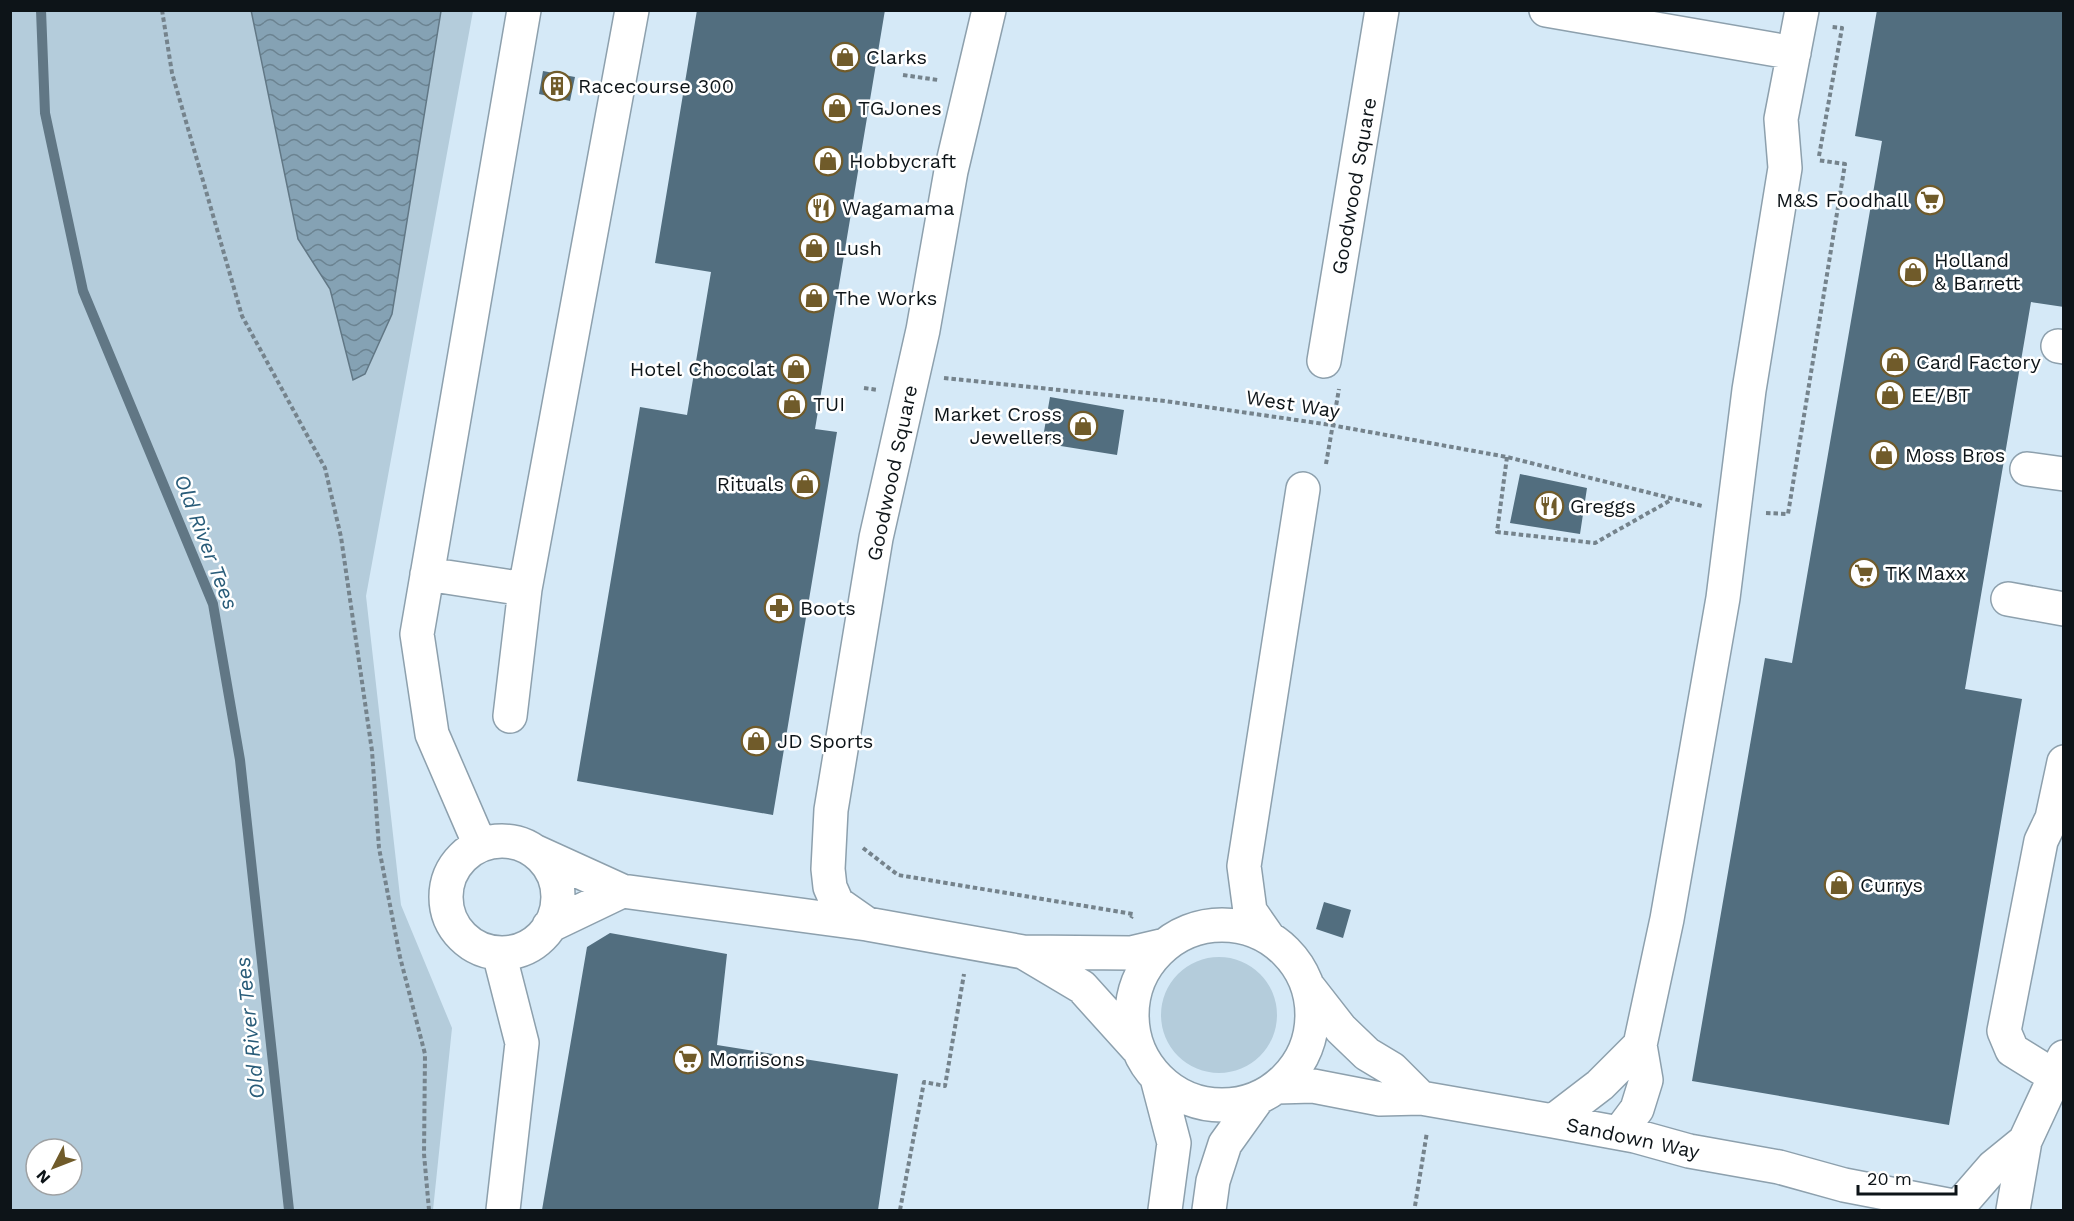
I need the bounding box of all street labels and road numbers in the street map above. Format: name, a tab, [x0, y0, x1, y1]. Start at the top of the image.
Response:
street label: Goodwood Square	[1327, 96, 1381, 276]
street label: Goodwood Square	[862, 383, 922, 563]
street label: West Way	[1244, 385, 1342, 423]
street label: Sandown Way	[1564, 1112, 1702, 1164]

